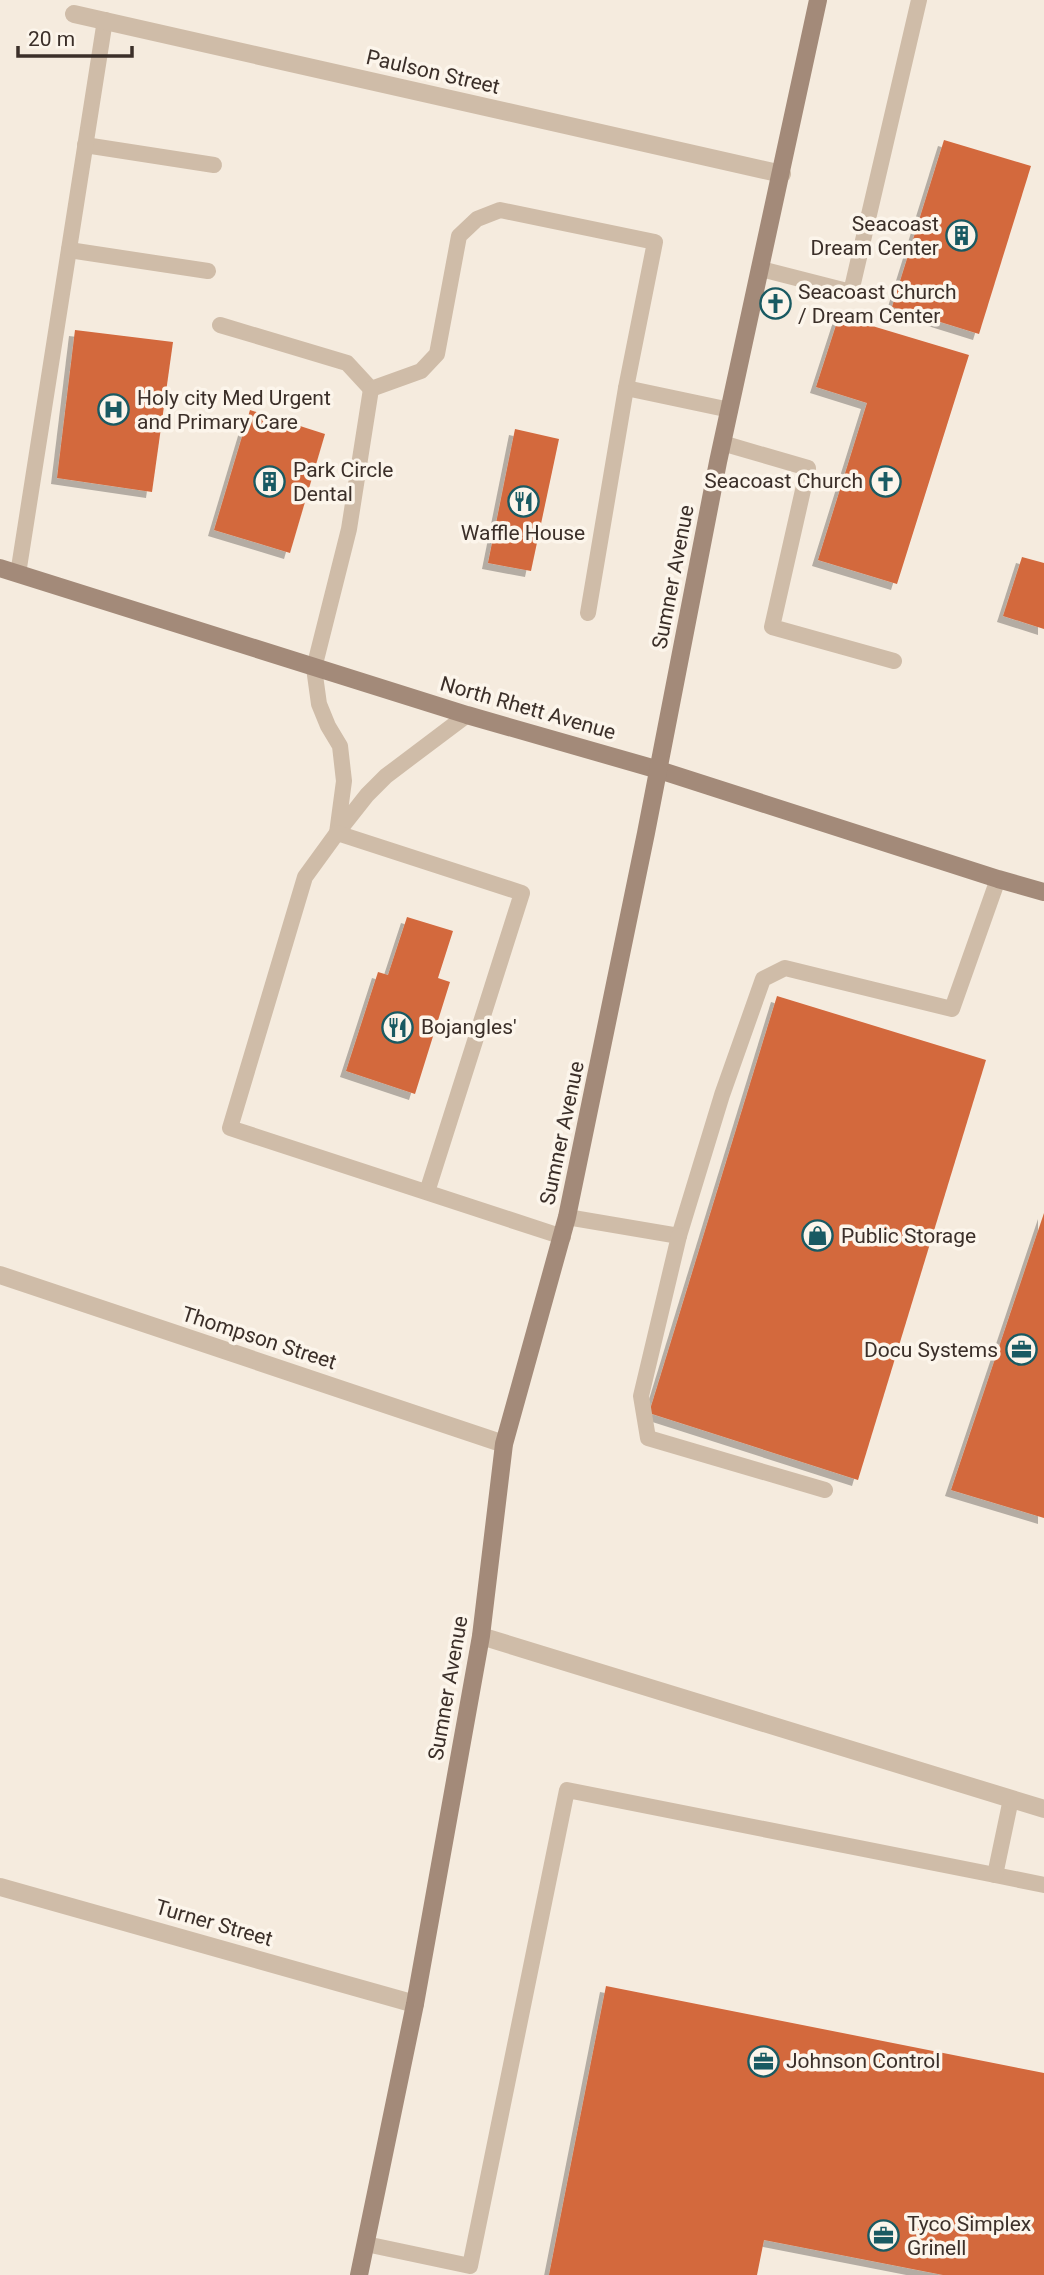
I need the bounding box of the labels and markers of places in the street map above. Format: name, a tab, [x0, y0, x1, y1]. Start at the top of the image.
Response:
place label: Seacoast Dream Center	[811, 212, 939, 260]
building icon: Seacoast Dream Center	[945, 219, 979, 253]
place label: Seacoast Church / Dream Center	[798, 280, 957, 328]
church icon: Seacoast Church / Dream Center	[758, 287, 792, 321]
place label: Holy city Med Urgent and Primary Care	[137, 386, 331, 434]
hospital icon: Holy city Med Urgent and Primary Care	[97, 393, 131, 427]
place label: Park Circle Dental	[293, 458, 393, 506]
church icon: Seacoast Church	[869, 464, 903, 498]
building icon: Park Circle Dental	[253, 465, 287, 499]
place label: Seacoast Church	[704, 469, 863, 493]
restaurant icon: Waffle House	[506, 484, 540, 518]
place label: Waffle House	[461, 521, 585, 545]
restaurant icon: Bojangles'	[381, 1010, 415, 1044]
place label: Bojangles'	[421, 1015, 517, 1039]
shop icon: Public Storage	[801, 1219, 835, 1253]
place label: Public Storage	[841, 1224, 976, 1248]
office icon: Docu Systems	[1004, 1333, 1038, 1367]
place label: Docu Systems	[864, 1338, 998, 1362]
office icon: Johnson Control	[746, 2044, 780, 2078]
place label: Johnson Control	[786, 2049, 940, 2073]
place label: Tyco Simplex Grinell	[907, 2212, 1031, 2260]
office icon: Tyco Simplex Grinell	[867, 2219, 901, 2253]

